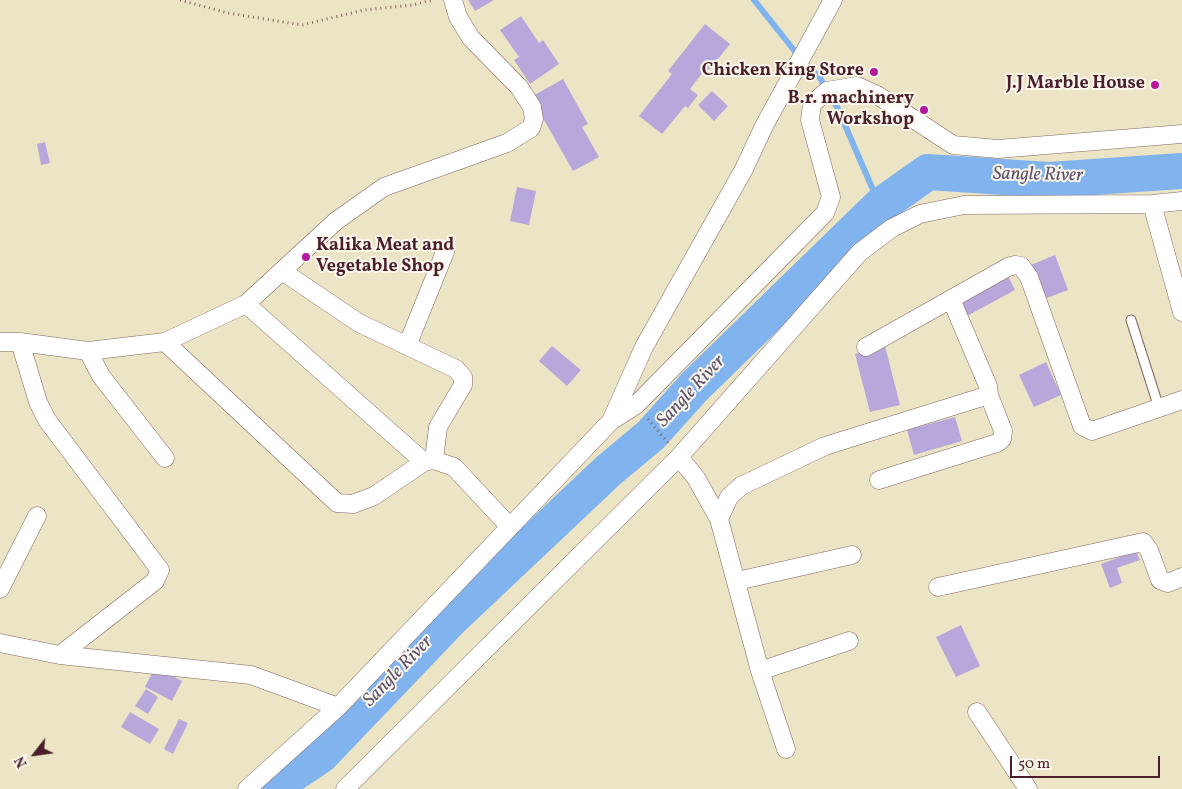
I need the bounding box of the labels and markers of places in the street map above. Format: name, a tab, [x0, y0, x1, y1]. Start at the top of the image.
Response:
place label: Chicken King Store	[702, 61, 864, 83]
marker: Chicken King Store	[868, 66, 880, 78]
place label: J.J Marble House	[1006, 74, 1145, 96]
marker: J.J Marble House	[1149, 79, 1161, 91]
place label: B.r. machinery Workshop	[788, 89, 914, 132]
marker: B.r. machinery Workshop	[918, 104, 930, 116]
place label: Kalika Meat and Vegetable Shop	[316, 236, 454, 278]
marker: Kalika Meat and Vegetable Shop	[300, 251, 312, 263]

